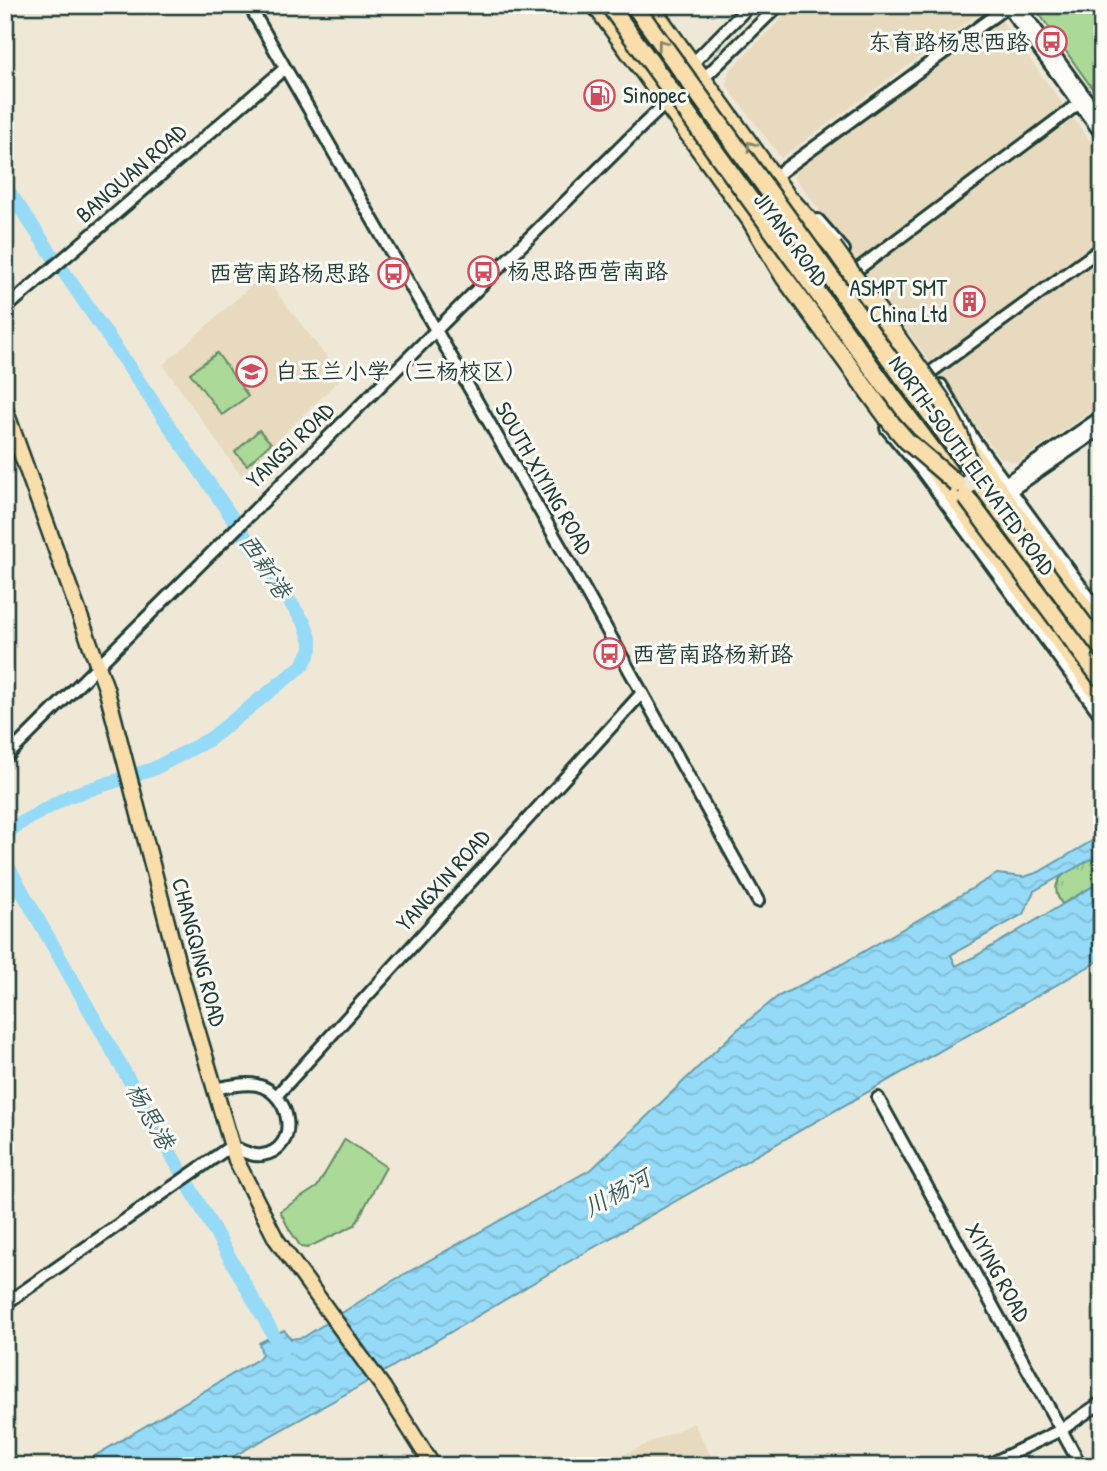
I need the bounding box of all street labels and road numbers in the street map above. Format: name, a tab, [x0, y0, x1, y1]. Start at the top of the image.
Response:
street label: BANQUAN ROAD	[69, 116, 193, 229]
street label: JIYANG ROAD	[747, 185, 836, 292]
street label: NORTH-SOUTH ELEVATED ROAD	[882, 349, 1063, 581]
street label: YANGSI ROAD	[239, 395, 340, 494]
street label: SOUTH XIYING ROAD	[488, 396, 601, 560]
street label: YANGXIN ROAD	[389, 822, 497, 937]
street label: CHANGQING ROAD	[165, 874, 234, 1029]
street label: XIYING ROAD	[959, 1217, 1038, 1327]

